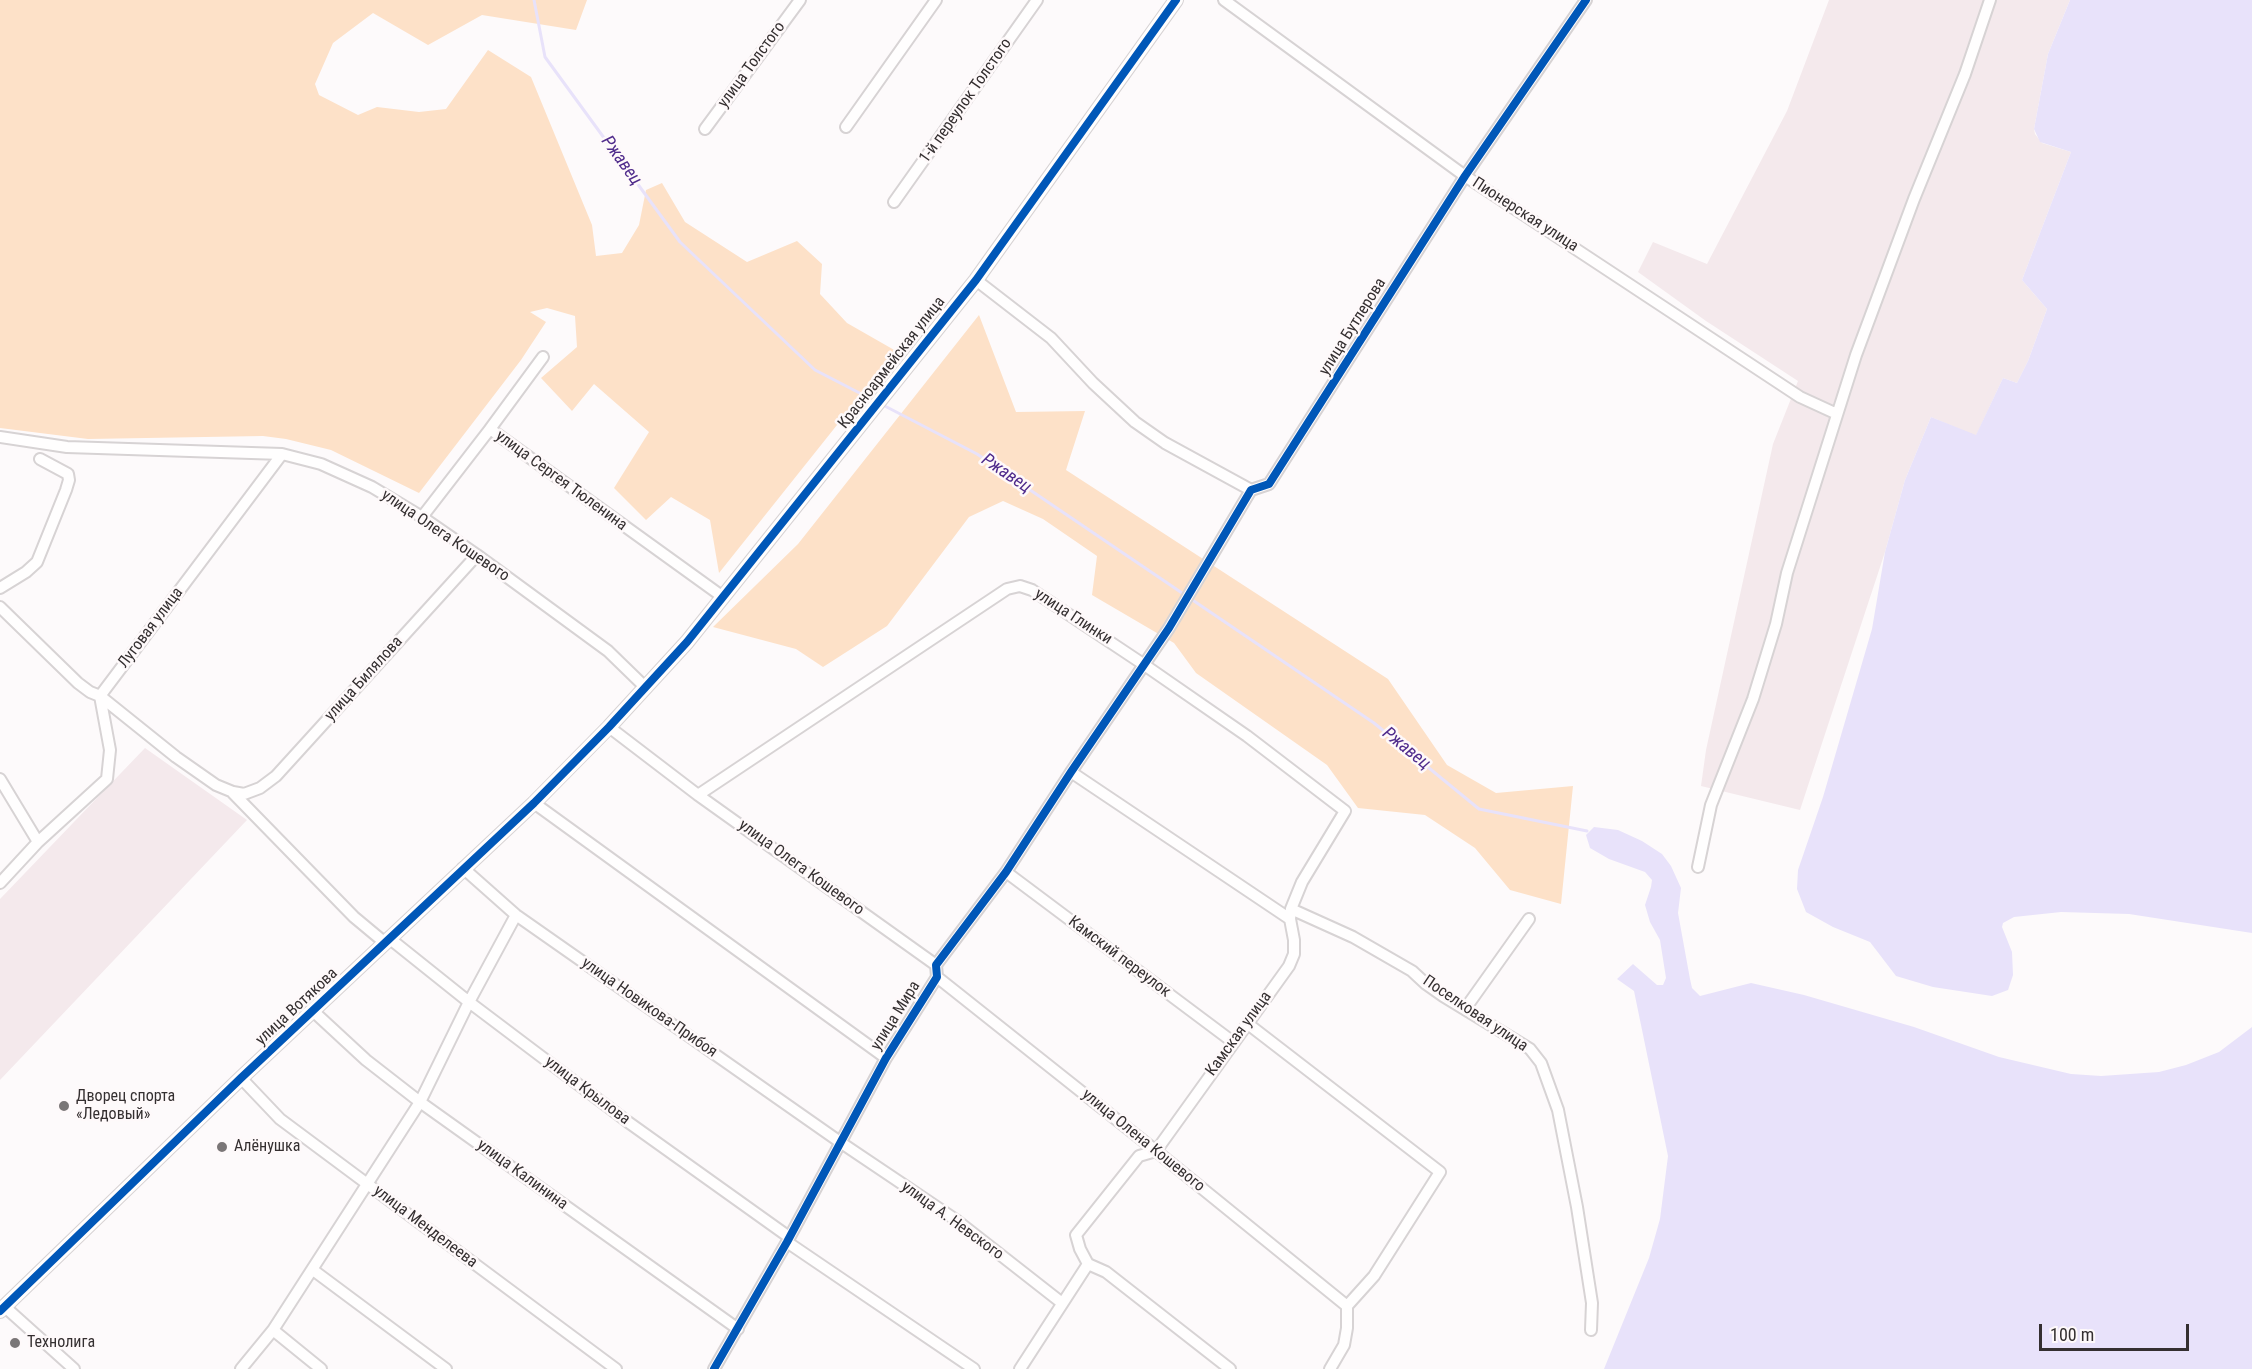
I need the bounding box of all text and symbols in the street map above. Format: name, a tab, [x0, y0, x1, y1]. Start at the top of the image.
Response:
street label: улица Толстого	[714, 18, 790, 112]
street label: 1-й переулок Толстого	[916, 35, 1016, 167]
water label: Ржавец	[596, 132, 646, 190]
street label: Пионерская улица	[1468, 174, 1582, 256]
street label: улица Бутлерова	[1315, 275, 1391, 379]
street label: Красноармейская улица	[834, 293, 950, 433]
street label: улица Сергея Тюленина	[491, 427, 631, 535]
water label: Ржавец	[977, 449, 1035, 499]
street label: улица Олега Кошевого	[377, 486, 513, 586]
street label: Луговая улица	[114, 584, 188, 672]
street label: улица Глинки	[1031, 585, 1115, 649]
street label: улица Билялова	[321, 633, 407, 725]
water label: Ржавец	[1378, 723, 1434, 775]
street label: улица Олега Кошевого	[735, 816, 867, 920]
street label: Камский переулок	[1064, 912, 1174, 1002]
street label: улица Новикова-Прибоя	[577, 954, 721, 1062]
street label: улица Вотякова	[252, 964, 342, 1050]
street label: Поселковая улица	[1419, 972, 1531, 1056]
street label: улица Мира	[867, 978, 925, 1054]
street label: Камская улица	[1202, 988, 1276, 1080]
street label: улица Крылова	[541, 1053, 633, 1129]
street label: улица Олена Кошевого	[1078, 1086, 1208, 1196]
place label: Дворец спорта «Ледовый»	[76, 1087, 175, 1125]
marker: Дворец спорта «Ледовый»	[57, 1099, 71, 1113]
street label: улица Калинина	[473, 1136, 571, 1214]
place label: Алёнушка	[234, 1137, 300, 1157]
marker: Алёнушка	[215, 1140, 229, 1154]
street label: улица А. Невского	[897, 1177, 1007, 1265]
street label: улица Менделеева	[369, 1182, 481, 1272]
scale bar	[2042, 1312, 2192, 1350]
text: 100 m	[2050, 1324, 2094, 1345]
place label: Технолига	[27, 1333, 95, 1353]
marker: Технолига	[8, 1336, 22, 1350]

